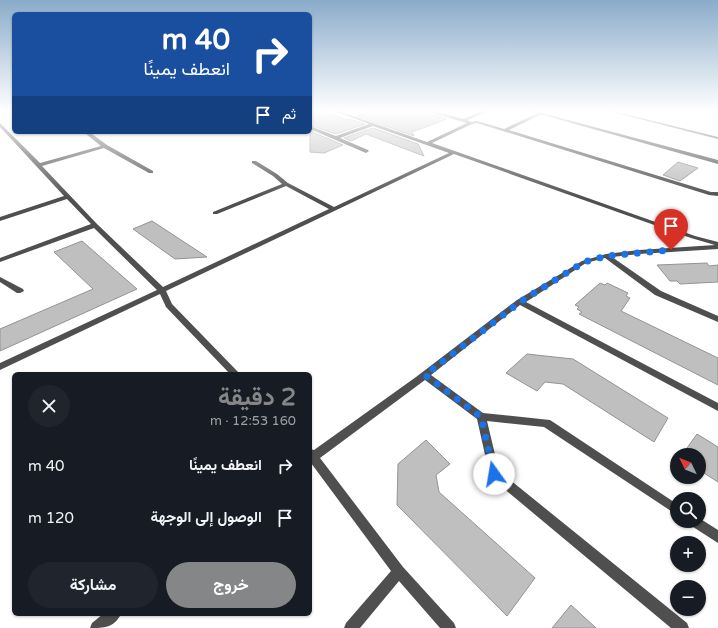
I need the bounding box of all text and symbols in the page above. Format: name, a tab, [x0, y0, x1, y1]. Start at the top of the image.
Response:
text: 40 m	[162, 23, 230, 57]
icon: right	[244, 28, 296, 80]
text: انعطف يمينًا	[144, 58, 230, 80]
icon: arrive	[252, 104, 274, 126]
text: ثم	[282, 105, 296, 123]
pin	[654, 209, 688, 250]
icon: arrive	[660, 215, 682, 237]
text: 2 دقيقة	[218, 383, 296, 412]
button: close	[28, 385, 70, 427]
text: 160 m · 12:53	[210, 413, 296, 429]
north arrow	[670, 448, 706, 484]
map controls	[670, 448, 706, 616]
position arrow	[473, 453, 515, 495]
icon: right	[274, 455, 296, 477]
text: انعطف يمينًا	[189, 456, 262, 474]
text: 40 m	[28, 457, 65, 475]
button: search	[670, 492, 706, 528]
icon: arrive	[274, 507, 296, 529]
text: الوصول إلى الوجهة	[151, 508, 262, 526]
text: 120 m	[28, 509, 74, 527]
button: +	[670, 536, 706, 572]
button: مشاركة	[28, 562, 158, 608]
button: خروج	[166, 562, 296, 608]
button: −	[670, 580, 706, 616]

